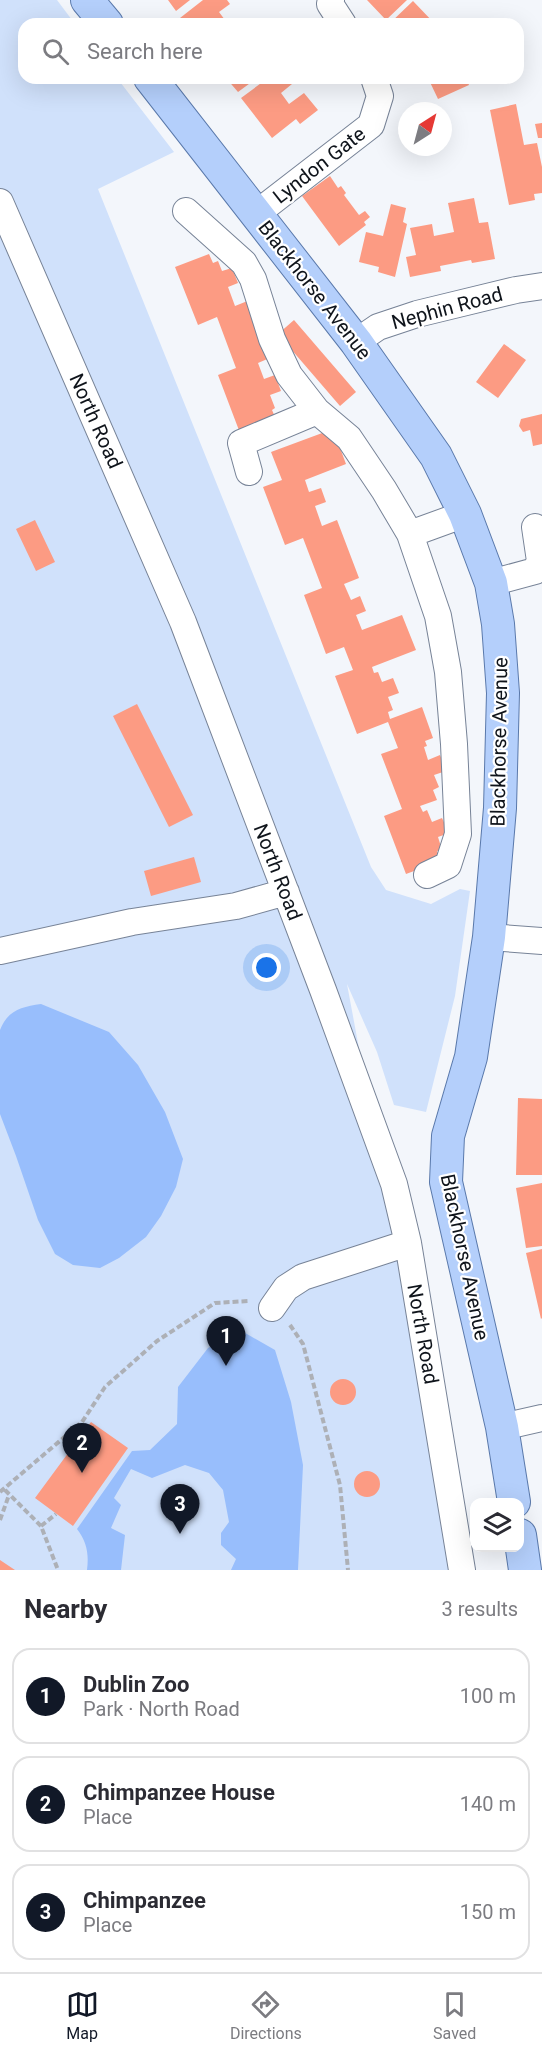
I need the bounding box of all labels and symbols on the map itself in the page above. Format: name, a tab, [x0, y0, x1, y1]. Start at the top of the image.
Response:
north arrow	[398, 102, 452, 156]
street label: Lyndon Gate	[268, 122, 370, 208]
street label: Blackhorse Avenue	[253, 216, 377, 364]
street label: Nephin Road	[389, 282, 505, 334]
street label: North Road	[64, 370, 128, 472]
street label: Blackhorse Avenue	[486, 657, 512, 827]
street label: North Road	[249, 820, 307, 924]
your location	[252, 953, 281, 982]
street label: Blackhorse Avenue	[436, 1172, 494, 1342]
street label: North Road	[402, 1282, 444, 1386]
pin: 1	[206, 1316, 246, 1366]
pin: 2	[62, 1424, 101, 1473]
pin: 3	[160, 1484, 200, 1534]

